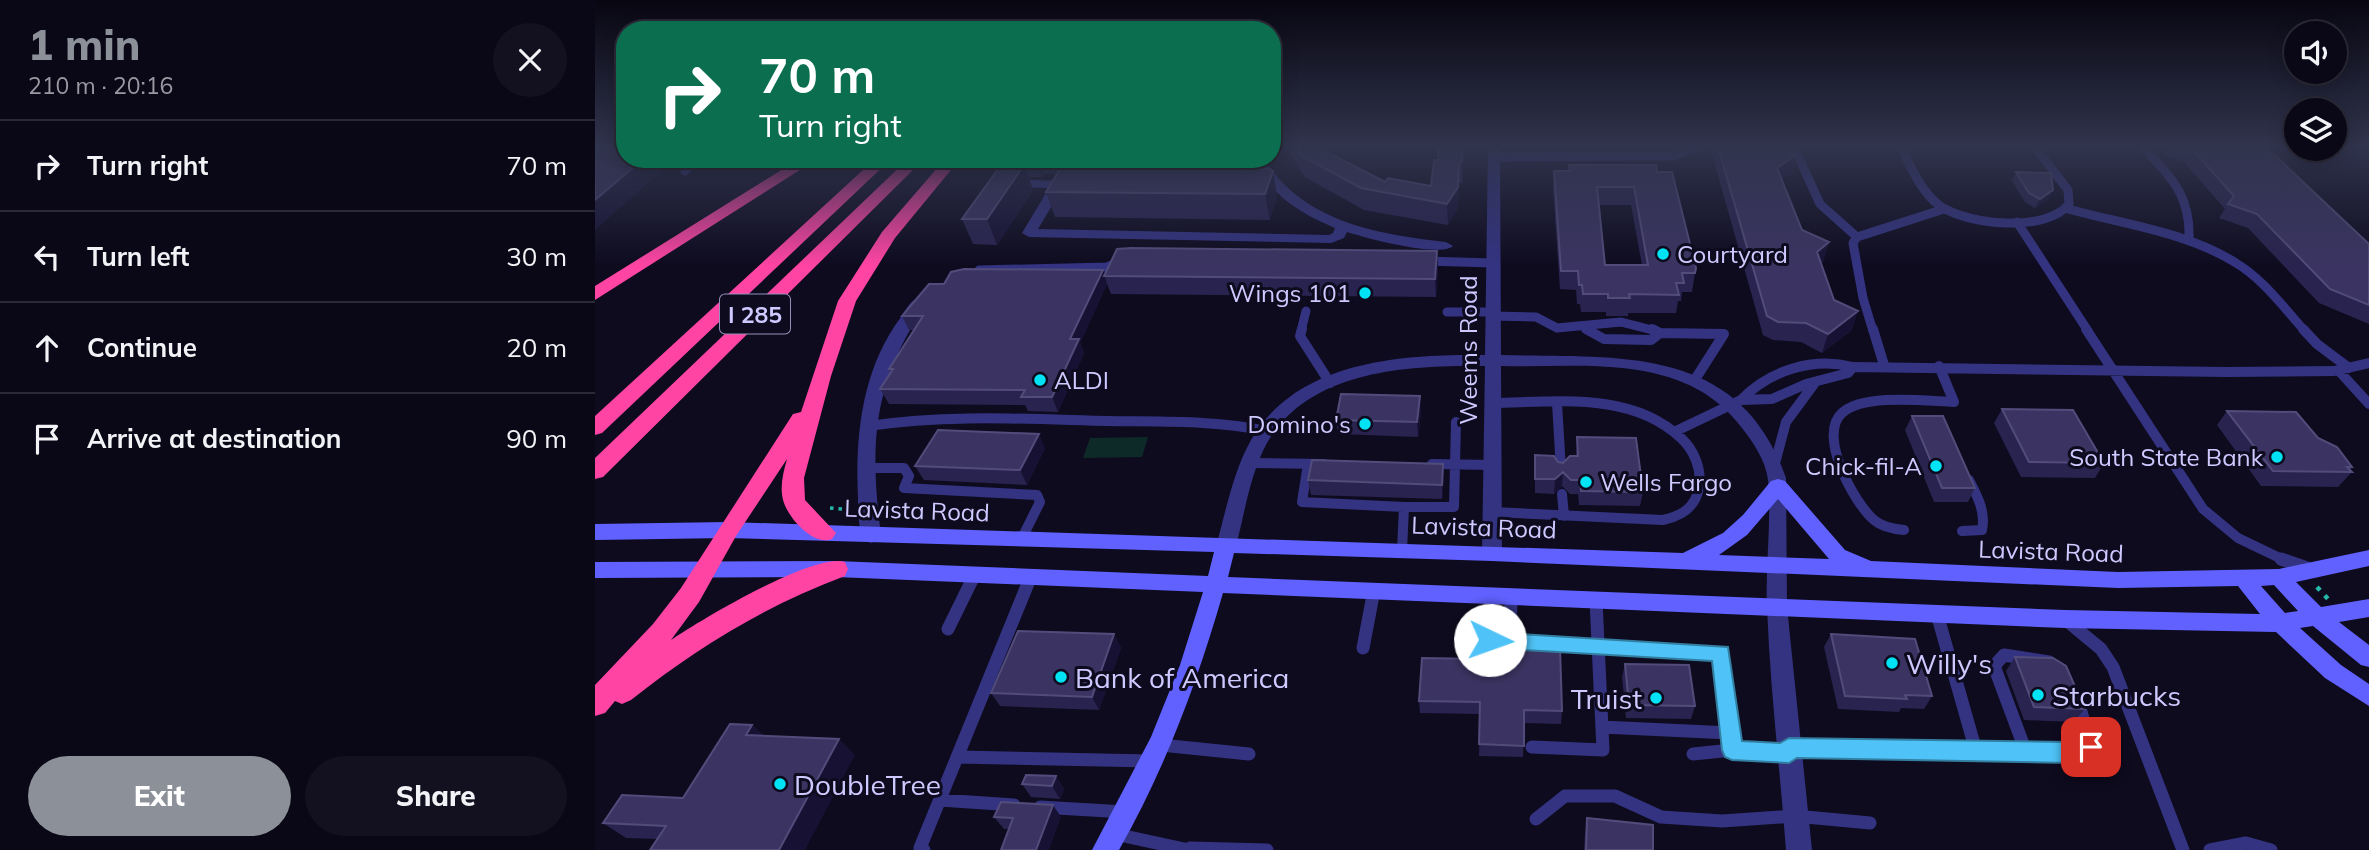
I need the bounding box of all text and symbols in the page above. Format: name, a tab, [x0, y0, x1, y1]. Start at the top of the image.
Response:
text: 1 min	[28, 18, 141, 71]
map controls	[2284, 21, 2347, 161]
button: sound	[2284, 21, 2347, 84]
button: close	[493, 23, 567, 97]
text: 70 m	[759, 44, 875, 105]
icon: right	[644, 49, 735, 140]
text: 210 m · 20:16	[28, 71, 173, 100]
button: layers	[2284, 98, 2347, 161]
text: Turn right	[759, 105, 902, 145]
icon: right	[28, 147, 66, 185]
text: Turn right	[87, 149, 208, 182]
text: 70 m	[506, 149, 567, 182]
icon: left	[28, 238, 66, 276]
place label: Courtyard	[1677, 239, 1788, 269]
text: Turn left	[87, 240, 189, 273]
text: 30 m	[506, 240, 567, 273]
marker: Courtyard	[1655, 246, 1671, 262]
street label: Weems Road	[1453, 275, 1483, 425]
place label: Wings 101	[1229, 278, 1351, 308]
marker: Wings 101	[1357, 285, 1373, 301]
road number: I 285	[720, 294, 790, 334]
icon: ahead	[28, 329, 66, 367]
text: Continue	[87, 331, 197, 364]
text: 20 m	[506, 331, 567, 364]
place label: ALDI	[1054, 365, 1109, 395]
marker: ALDI	[1032, 372, 1048, 388]
place label: Domino's	[1248, 409, 1351, 439]
marker: Domino's	[1357, 416, 1373, 432]
icon: arrive	[28, 420, 66, 458]
text: Arrive at destination	[87, 422, 342, 455]
text: 90 m	[506, 422, 567, 455]
place label: South State Bank	[2069, 442, 2264, 472]
marker: South State Bank	[2269, 449, 2285, 465]
place label: Chick-fil-A	[1805, 451, 1922, 481]
marker: Chick-fil-A	[1928, 458, 1944, 474]
place label: Wells Fargo	[1600, 467, 1732, 497]
marker: Wells Fargo	[1578, 474, 1594, 490]
street label: Lavista Road	[844, 492, 990, 528]
street label: Lavista Road	[1411, 509, 1557, 545]
street label: Lavista Road	[1978, 533, 2124, 569]
position arrow	[1453, 603, 1527, 677]
place label: Willy's	[1906, 646, 1992, 681]
marker: Willy's	[1884, 655, 1900, 671]
place label: Bank of America	[1075, 660, 1289, 695]
marker: Bank of America	[1053, 669, 1069, 685]
place label: Starbucks	[2052, 678, 2181, 713]
place label: Truist	[1571, 681, 1642, 716]
marker: Starbucks	[2030, 687, 2046, 703]
marker: Truist	[1648, 690, 1664, 706]
pin	[2061, 717, 2121, 777]
icon: arrive	[2072, 728, 2110, 766]
button: Exit	[28, 756, 291, 836]
button: Share	[305, 756, 567, 836]
place label: DoubleTree	[794, 767, 941, 802]
marker: DoubleTree	[772, 776, 788, 792]

